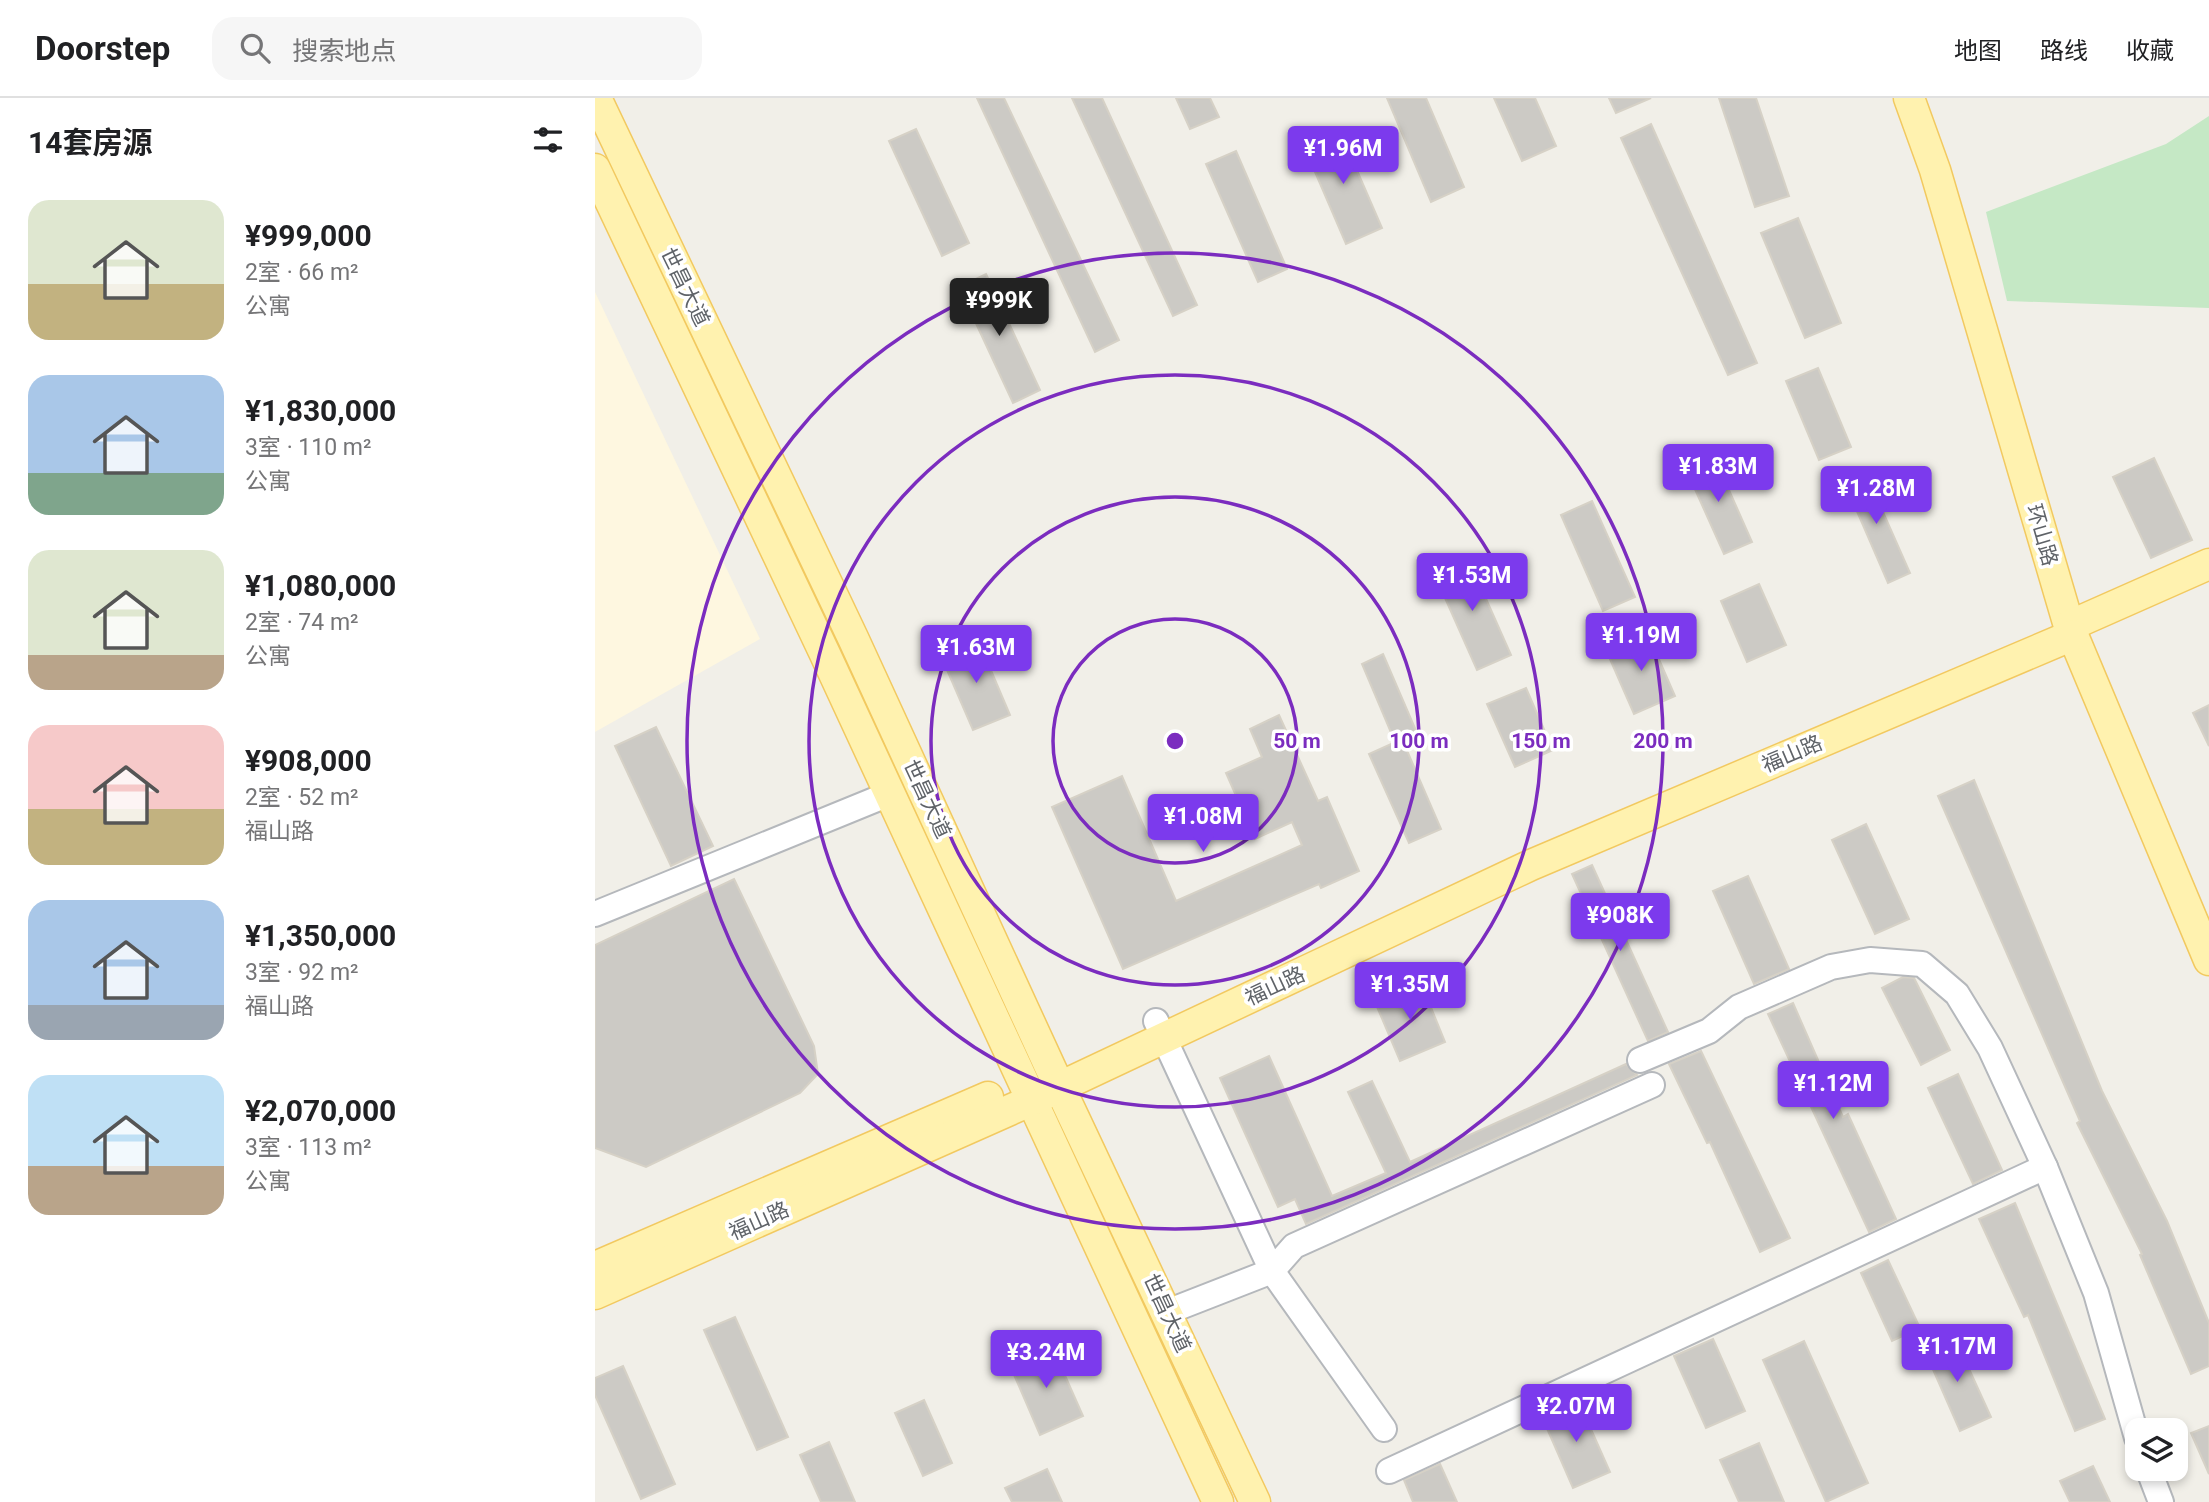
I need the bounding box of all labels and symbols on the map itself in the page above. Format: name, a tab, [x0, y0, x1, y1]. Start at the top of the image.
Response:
pin: ¥1.96M	[1286, 126, 1400, 186]
street label: 世昌大道	[656, 244, 714, 330]
pin: ¥999K	[950, 278, 1048, 338]
pin: ¥1.83M	[1661, 444, 1775, 504]
pin: ¥1.28M	[1819, 466, 1933, 526]
street label: 环山路	[2022, 501, 2062, 569]
pin: ¥1.53M	[1415, 554, 1529, 613]
pin: ¥1.19M	[1584, 614, 1698, 673]
pin: ¥1.63M	[919, 626, 1033, 685]
centre of rings	[1163, 729, 1187, 753]
text: 50 m	[1273, 729, 1321, 753]
text: 100 m	[1389, 729, 1449, 753]
text: 150 m	[1511, 729, 1571, 753]
text: 200 m	[1633, 729, 1693, 753]
street label: 福山路	[1758, 731, 1826, 777]
street label: 世昌大道	[898, 756, 956, 842]
pin: ¥1.08M	[1146, 794, 1260, 854]
pin: ¥908K	[1571, 894, 1669, 953]
street label: 福山路	[1241, 962, 1309, 1010]
pin: ¥1.35M	[1353, 962, 1467, 1022]
pin: ¥1.12M	[1776, 1062, 1890, 1121]
street label: 福山路	[725, 1197, 793, 1245]
street label: 世昌大道	[1138, 1270, 1196, 1356]
pin: ¥1.17M	[1900, 1324, 2014, 1384]
pin: ¥3.24M	[989, 1330, 1103, 1390]
pin: ¥2.07M	[1519, 1384, 1633, 1444]

